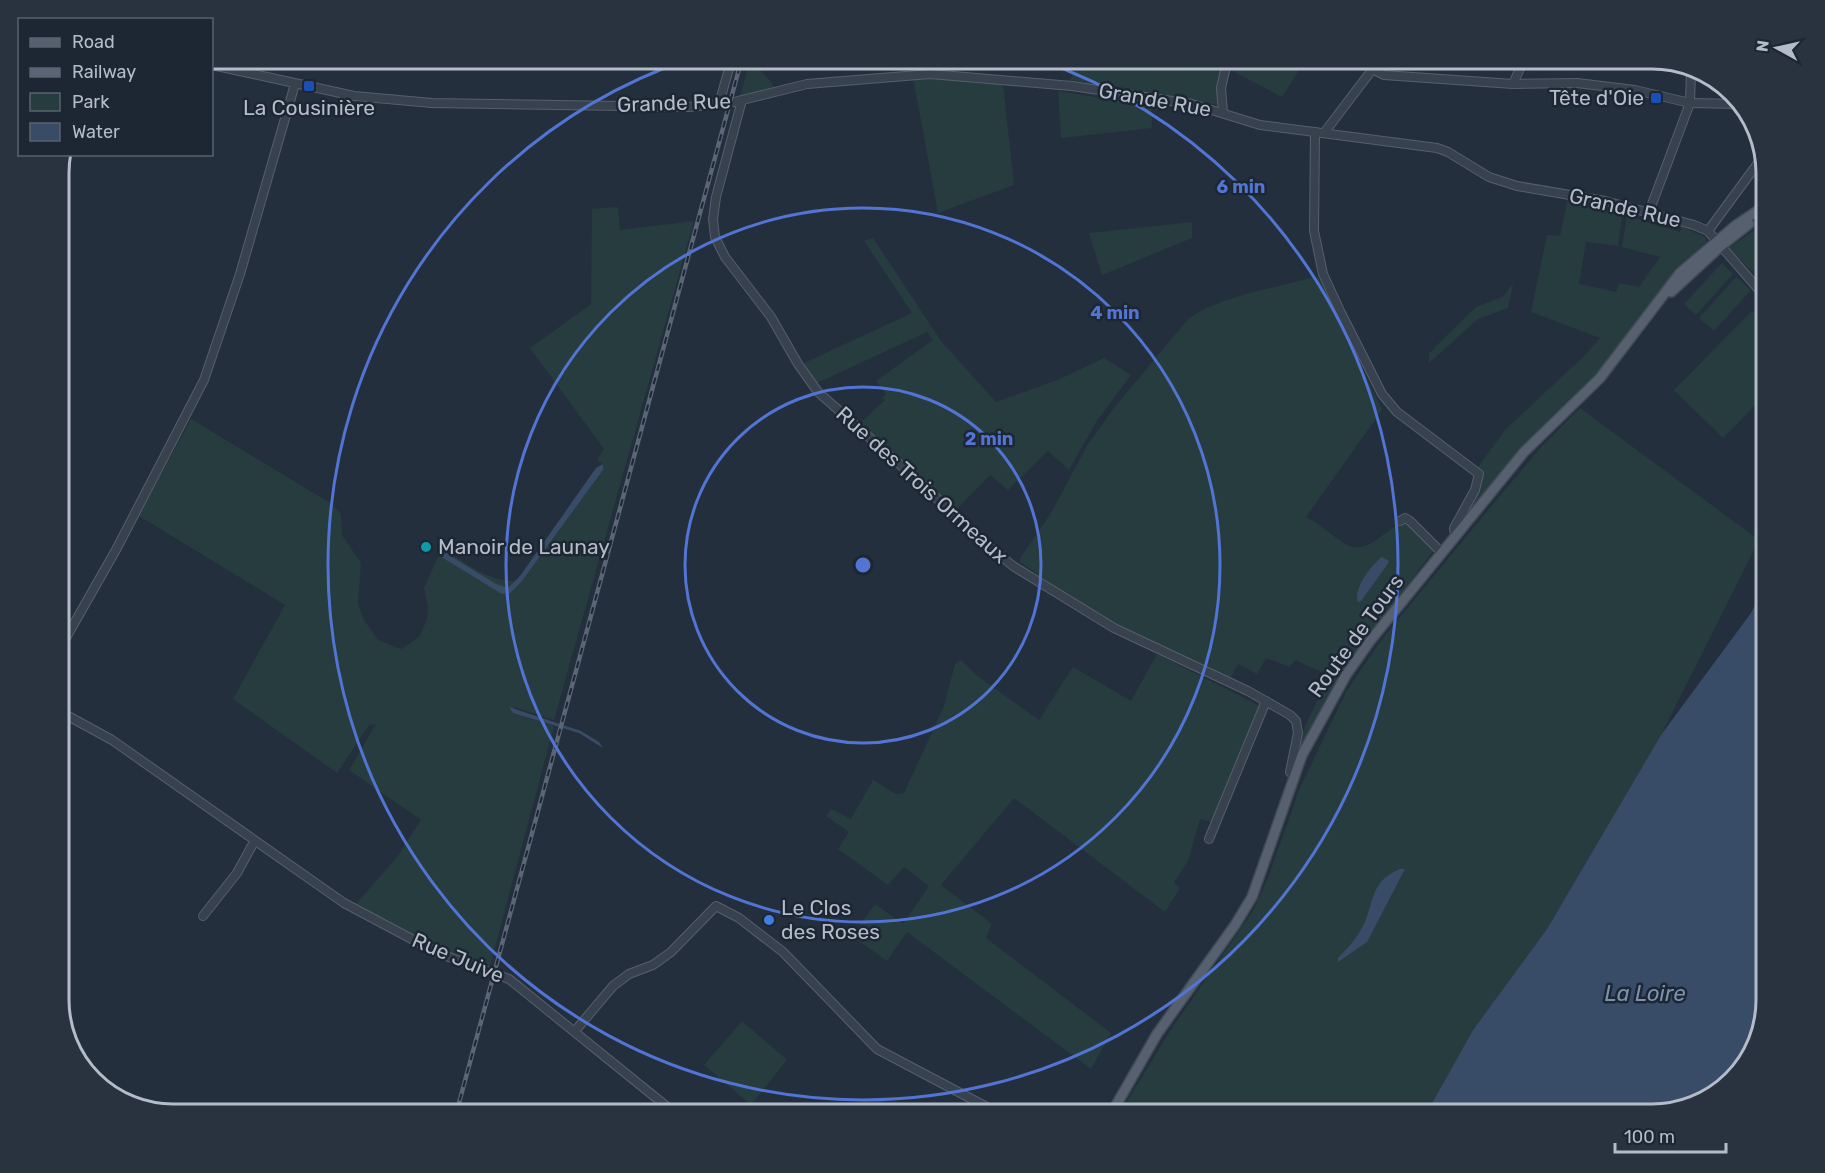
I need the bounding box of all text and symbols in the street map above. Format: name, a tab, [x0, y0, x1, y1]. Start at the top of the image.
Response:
legend	[18, 18, 213, 156]
north arrow	[1747, 18, 1807, 78]
text: Road	[72, 31, 115, 53]
text: N	[1752, 39, 1773, 53]
text: Railway	[72, 61, 136, 83]
street label: Grande Rue	[1097, 77, 1213, 122]
marker: La Cousinière	[302, 79, 316, 93]
place label: Tête d'Oie	[1549, 85, 1644, 110]
street label: Grande Rue	[617, 88, 731, 117]
text: Park	[72, 91, 110, 113]
marker: Tête d'Oie	[1649, 91, 1663, 105]
place label: La Cousinière	[243, 95, 375, 120]
text: Water	[72, 121, 120, 143]
text: 6 min	[1217, 176, 1265, 198]
street label: Grande Rue	[1567, 183, 1683, 233]
text: 4 min	[1090, 302, 1140, 324]
street label: Rue des Trois Ormeaux	[831, 401, 1013, 568]
text: 2 min	[965, 428, 1013, 450]
place label: Manoir de Launay	[438, 534, 610, 559]
marker: Manoir de Launay	[419, 540, 433, 554]
centre of rings	[853, 555, 873, 575]
street label: Route de Tours	[1303, 569, 1409, 702]
place label: Le Clos des Roses	[781, 895, 880, 944]
marker: Le Clos des Roses	[762, 913, 776, 927]
street label: Rue Juive	[409, 927, 508, 988]
water label: La Loire	[1605, 980, 1685, 1007]
scale bar	[1615, 1116, 1726, 1154]
text: 100 m	[1624, 1126, 1675, 1148]

